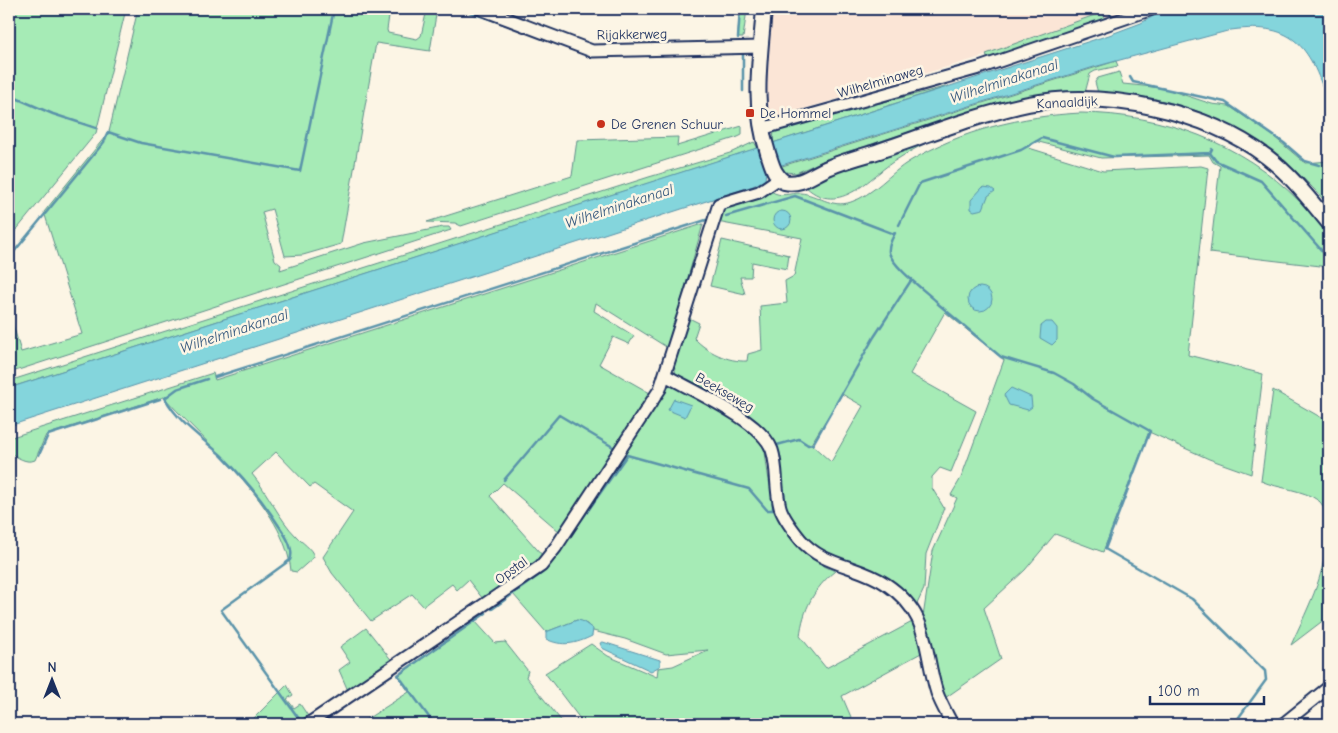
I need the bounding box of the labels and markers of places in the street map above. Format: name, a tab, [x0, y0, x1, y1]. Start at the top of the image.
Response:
place label: De Hommel	[760, 105, 831, 122]
marker: De Hommel	[744, 107, 756, 119]
place label: De Grenen Schuur	[611, 116, 723, 133]
marker: De Grenen Schuur	[595, 118, 607, 130]

